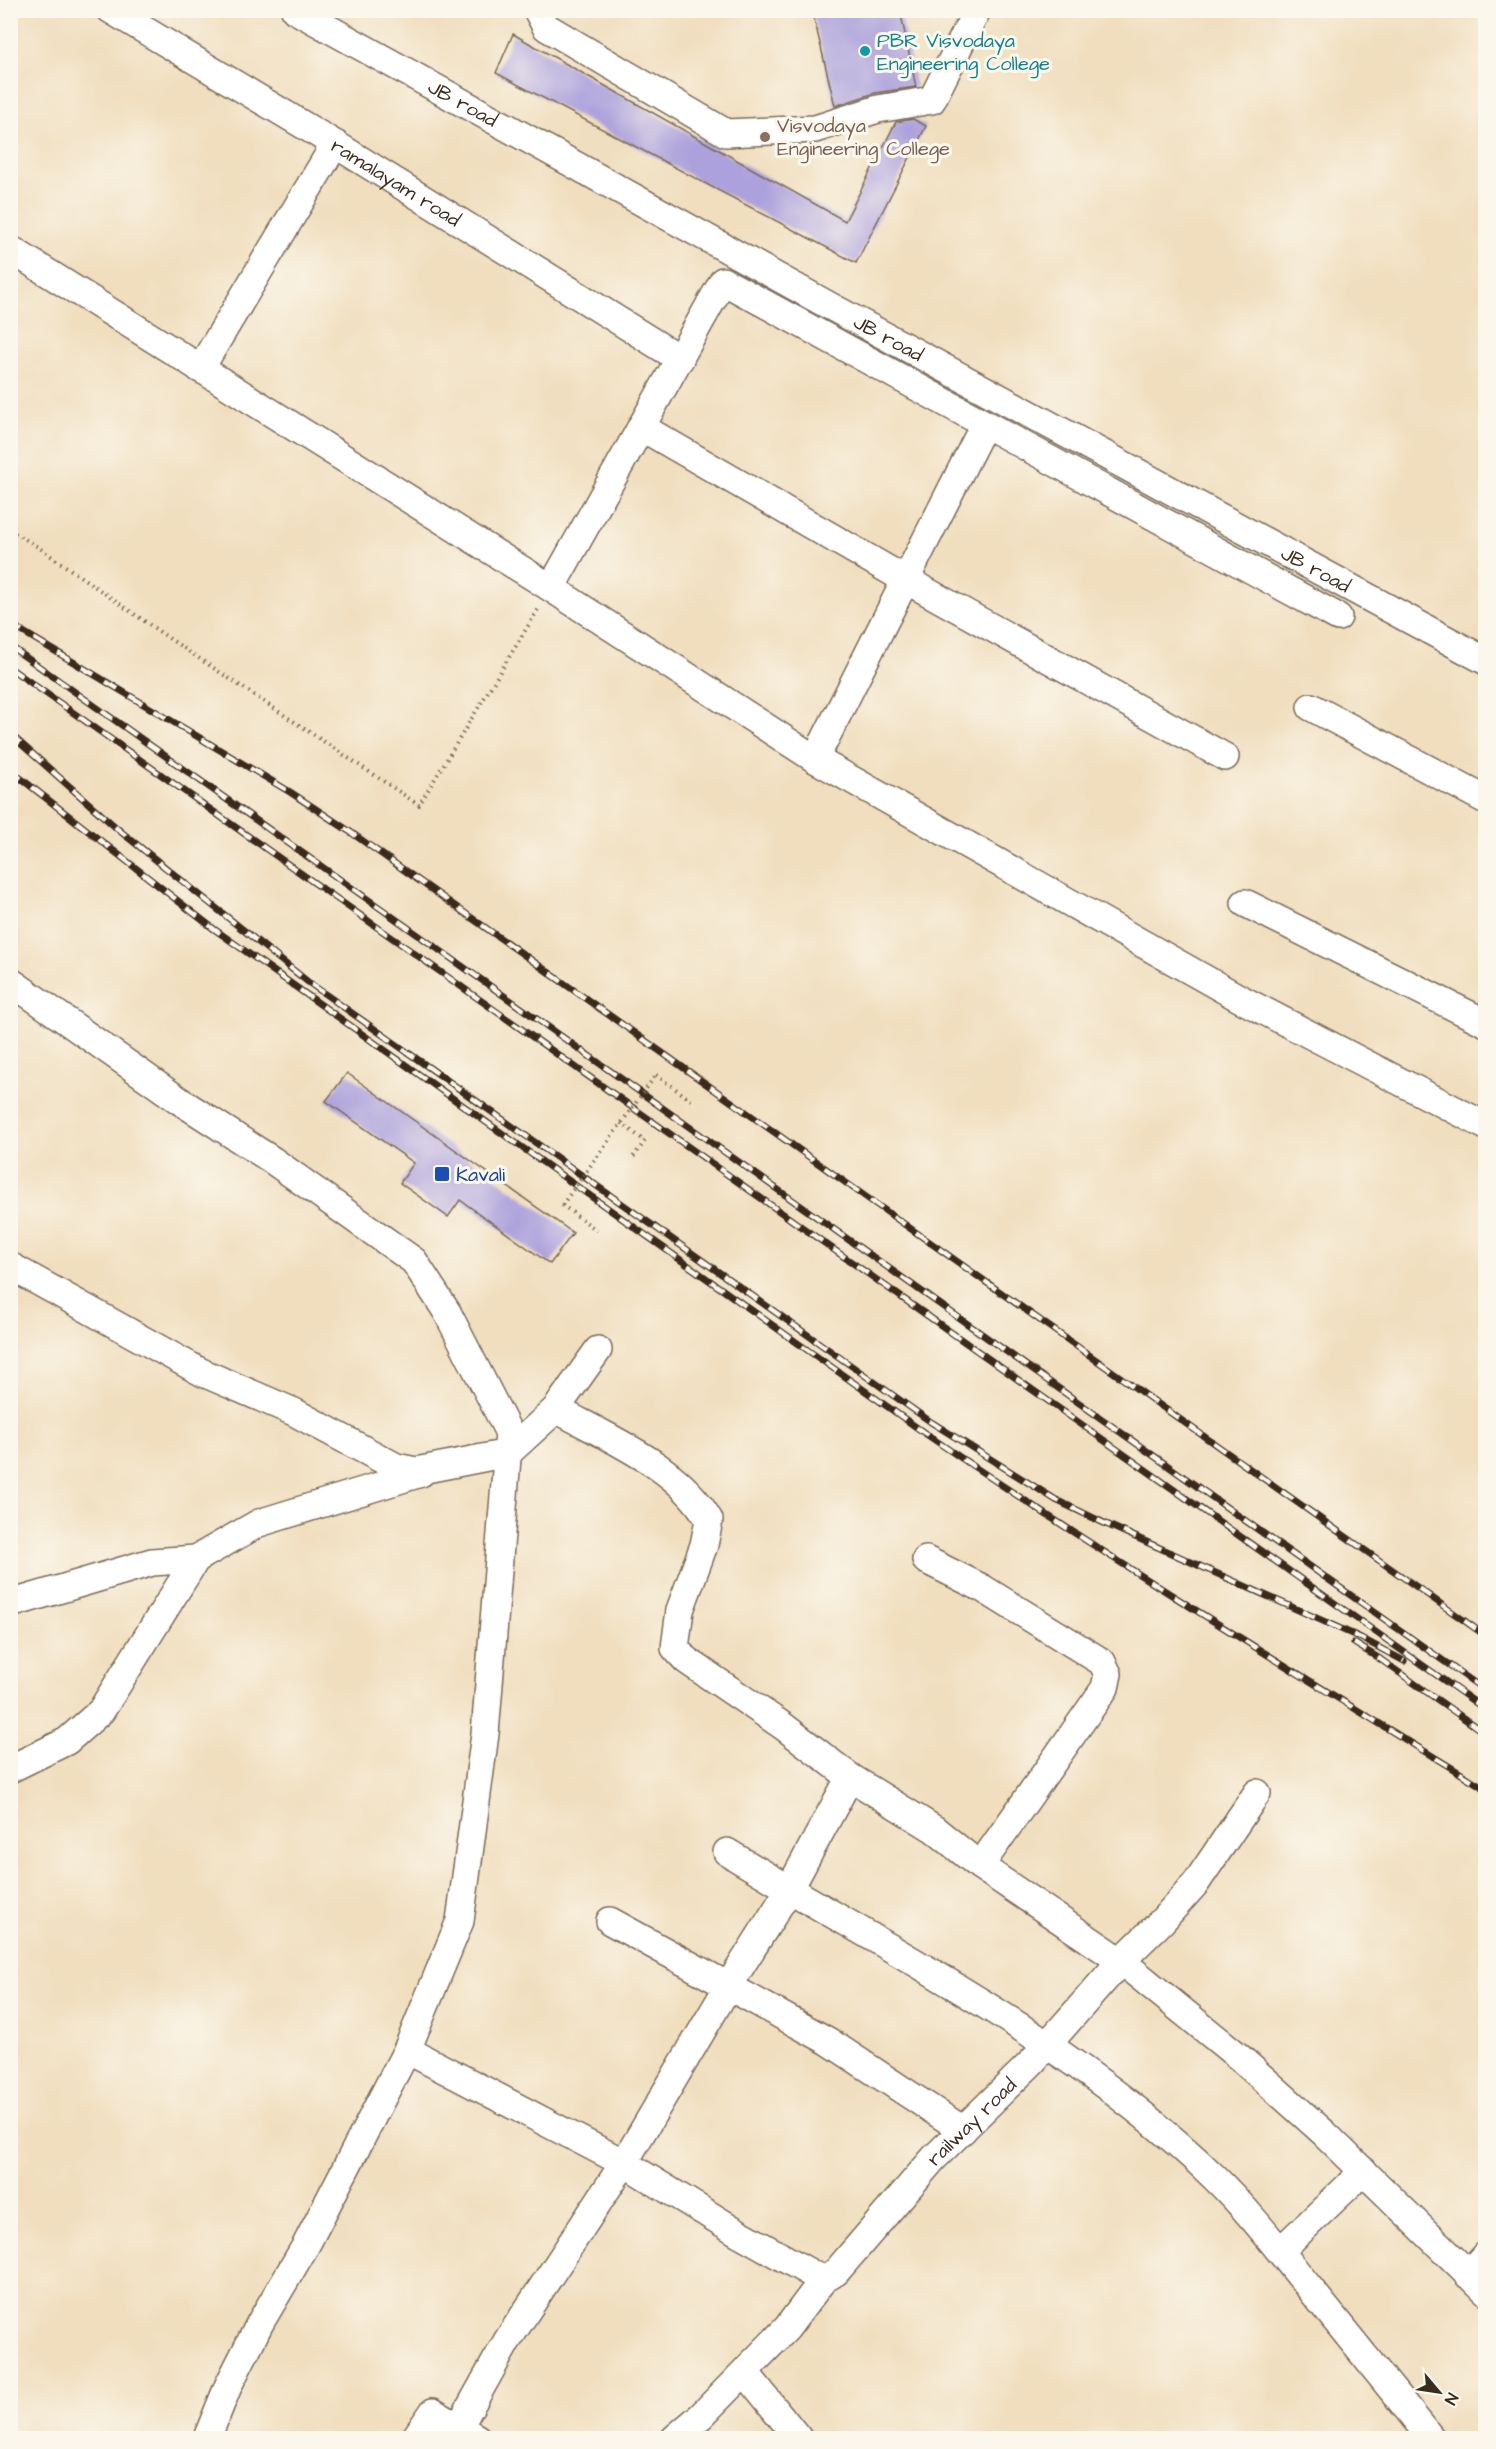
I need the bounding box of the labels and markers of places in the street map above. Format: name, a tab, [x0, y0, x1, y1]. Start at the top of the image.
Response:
place label: PBR Visvodaya Engineering College	[877, 27, 1050, 79]
marker: PBR Visvodaya Engineering College	[858, 44, 872, 58]
place label: Visvodaya Engineering College	[777, 112, 950, 164]
marker: Visvodaya Engineering College	[758, 130, 772, 144]
place label: Kavali	[456, 1161, 505, 1189]
marker: Kavali	[433, 1165, 451, 1183]

